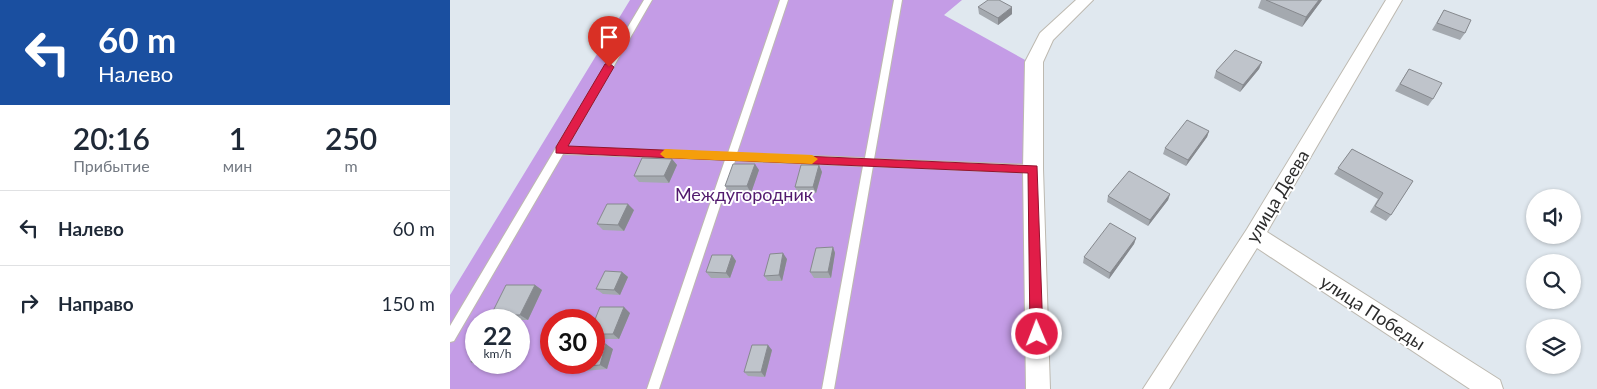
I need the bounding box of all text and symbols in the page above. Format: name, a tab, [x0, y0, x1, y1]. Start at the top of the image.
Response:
pin	[588, 16, 630, 67]
text: 60 m	[98, 18, 176, 60]
icon: left	[15, 20, 80, 85]
icon: arrive	[595, 23, 623, 51]
text: Налево	[98, 60, 173, 87]
text: 20:16	[73, 120, 150, 156]
text: 1	[229, 120, 246, 156]
text: 250	[325, 120, 377, 156]
street label: улица Деева	[1241, 146, 1313, 246]
text: Прибытие	[73, 156, 150, 175]
text: мин	[223, 156, 252, 175]
text: m	[345, 156, 358, 175]
park label: Междугородник	[675, 183, 814, 205]
map controls	[1526, 189, 1581, 374]
button: sound	[1526, 189, 1581, 244]
icon: left	[15, 214, 43, 242]
text: Налево	[58, 217, 124, 240]
text: 60 m	[392, 217, 435, 240]
button: search	[1526, 254, 1581, 309]
street label: улица Победы	[1316, 270, 1430, 354]
icon: right	[15, 289, 43, 317]
text: Направо	[58, 292, 134, 315]
text: 150 m	[381, 292, 435, 315]
position arrow	[1010, 307, 1062, 359]
speed limit sign: 30	[540, 309, 605, 374]
button: layers	[1526, 319, 1581, 374]
text: 22	[483, 320, 512, 350]
text: km/h	[483, 346, 512, 361]

